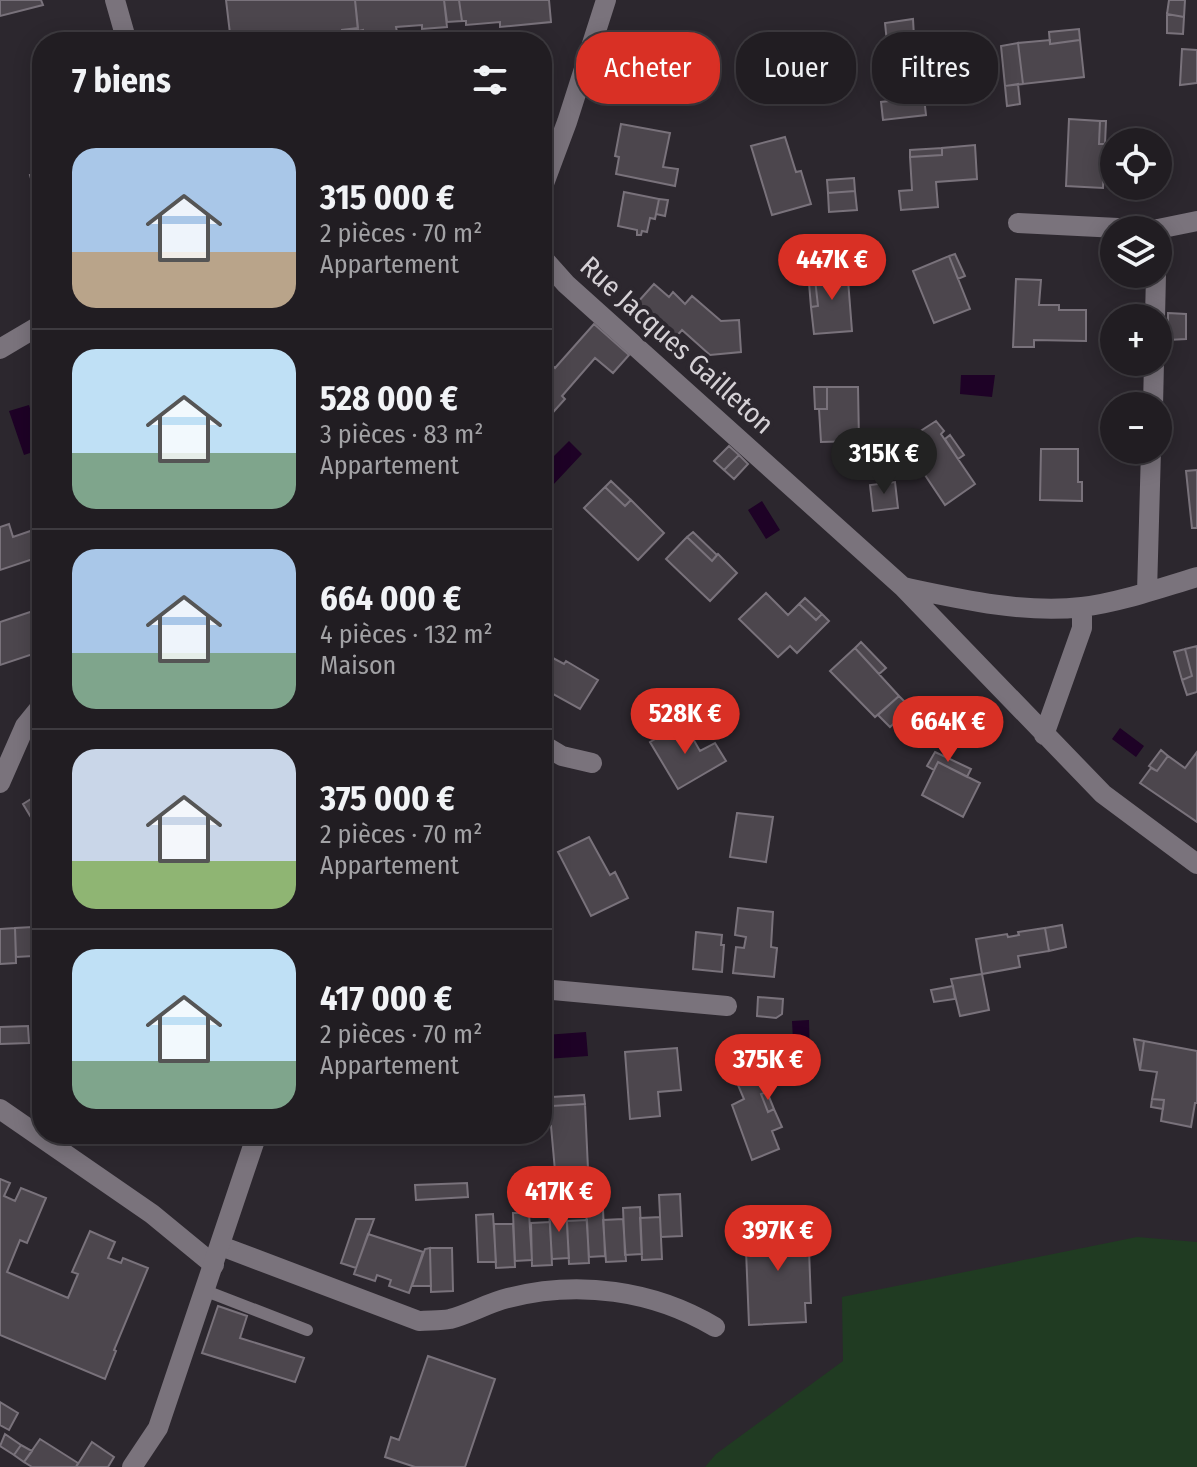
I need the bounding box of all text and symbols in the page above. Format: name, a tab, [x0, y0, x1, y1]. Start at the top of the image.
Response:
chip: Acheter	[576, 32, 720, 104]
chip: Louer	[736, 32, 856, 104]
chip: Filtres	[872, 32, 998, 104]
icon: filters	[468, 58, 512, 102]
text: 7 biens	[72, 60, 171, 101]
map controls	[1100, 128, 1172, 464]
button: locate	[1100, 128, 1172, 200]
text: 315 000 €	[320, 177, 455, 218]
icon: home	[136, 180, 232, 276]
button: layers	[1100, 216, 1172, 288]
text: 2 pièces · 70 m²	[320, 218, 482, 249]
pin: 447K €	[767, 234, 897, 302]
text: 447K €	[796, 244, 868, 275]
text: Appartement	[320, 249, 459, 280]
street label: Rue Jacques Gailleton	[574, 250, 780, 440]
button: +	[1100, 304, 1172, 376]
text: 528 000 €	[320, 378, 458, 419]
icon: home	[136, 381, 232, 477]
button: −	[1100, 392, 1172, 464]
text: 3 pièces · 83 m²	[320, 419, 484, 450]
pin: 315K €	[819, 428, 949, 496]
text: 315K €	[849, 438, 919, 469]
text: Appartement	[320, 450, 459, 481]
text: 664 000 €	[320, 578, 461, 619]
icon: home	[136, 581, 232, 677]
text: 4 pièces · 132 m²	[320, 619, 493, 650]
text: Maison	[320, 650, 396, 681]
pin: 528K €	[620, 688, 750, 756]
pin: 664K €	[883, 696, 1013, 764]
text: 528K €	[649, 698, 721, 729]
text: 664K €	[910, 706, 986, 737]
text: 375 000 €	[320, 778, 455, 819]
icon: home	[136, 781, 232, 877]
text: 2 pièces · 70 m²	[320, 819, 482, 850]
text: Appartement	[320, 850, 459, 881]
text: 417 000 €	[320, 978, 452, 1019]
icon: home	[136, 981, 232, 1077]
text: 2 pièces · 70 m²	[320, 1019, 482, 1050]
pin: 375K €	[703, 1034, 833, 1102]
text: 375K €	[733, 1044, 803, 1075]
text: Appartement	[320, 1050, 459, 1081]
pin: 417K €	[494, 1166, 624, 1234]
text: 417K €	[525, 1176, 593, 1207]
pin: 397K €	[713, 1205, 843, 1273]
text: 397K €	[743, 1215, 813, 1246]

